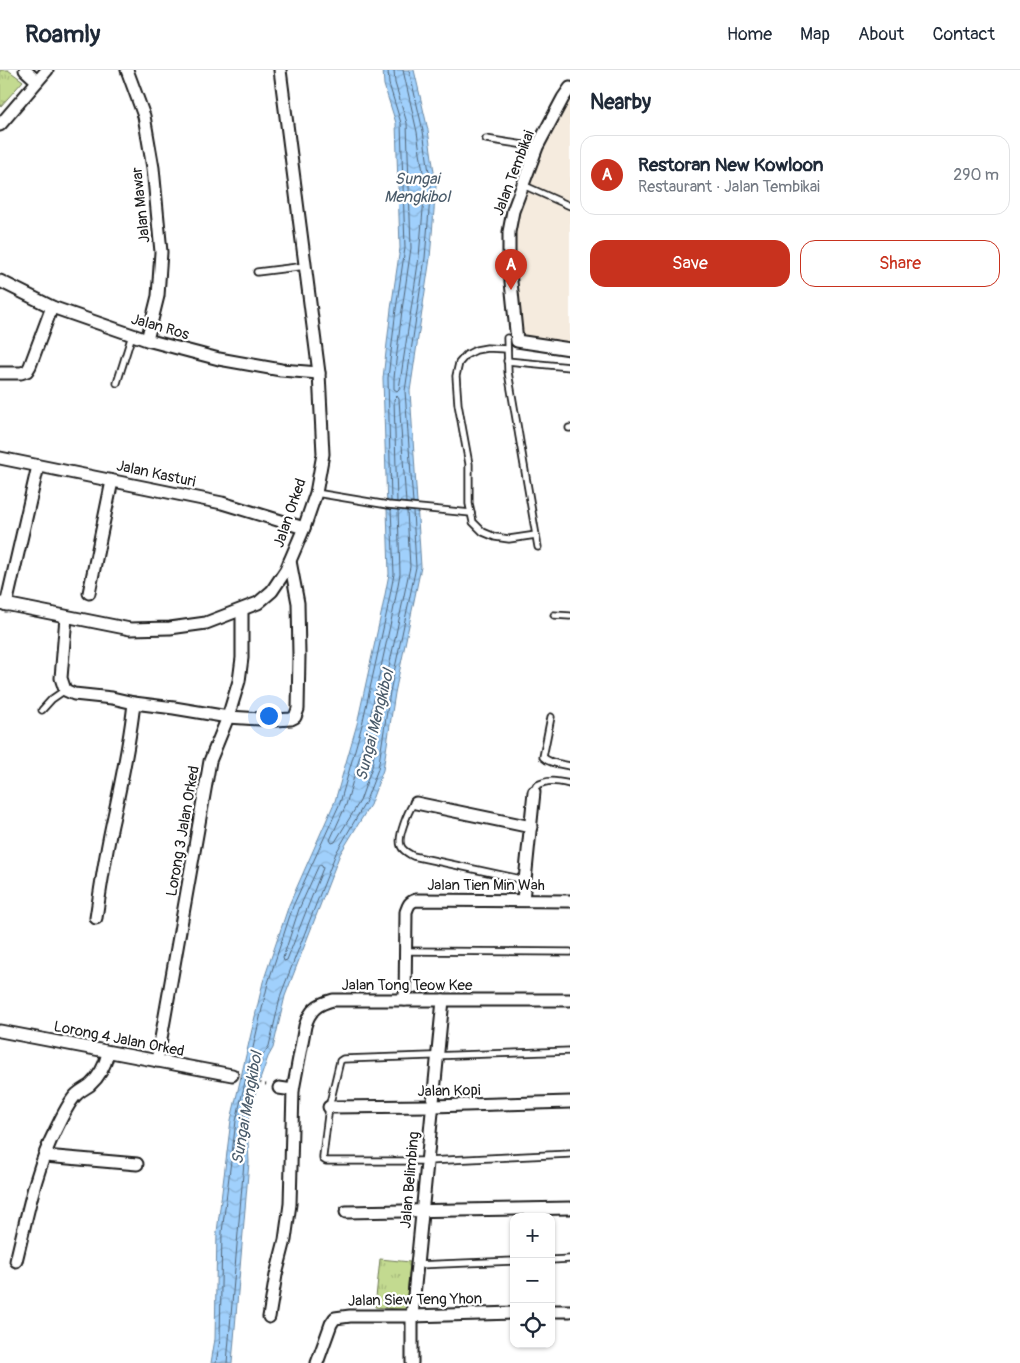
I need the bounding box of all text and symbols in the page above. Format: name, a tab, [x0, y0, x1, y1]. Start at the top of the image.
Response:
text: Roamly	[25, 20, 100, 49]
text: Home	[727, 23, 772, 46]
text: Map	[800, 23, 830, 46]
text: About	[858, 23, 904, 46]
text: Contact	[932, 23, 995, 46]
text: Nearby	[590, 89, 651, 116]
street label: Jalan Tembikai	[489, 127, 539, 218]
text: Restoran New Kowloon	[638, 153, 824, 177]
street label: Jalan Mawar	[128, 165, 154, 244]
text: A	[602, 165, 612, 185]
text: 290 m	[953, 165, 999, 185]
water label: Sungai Mengkibol	[384, 169, 452, 207]
text: Restaurant · Jalan Tembikai	[638, 177, 820, 197]
button: Save	[590, 240, 790, 287]
button: Share	[800, 240, 1000, 287]
pin: A	[495, 249, 527, 290]
street label: Jalan Ros	[129, 310, 191, 344]
street label: Jalan Kasturi	[115, 456, 198, 492]
street label: Jalan Orked	[269, 476, 311, 550]
water label: Sungai Mengkibol	[351, 665, 399, 783]
your location	[256, 703, 282, 729]
street label: Lorong 3 Jalan Orked	[162, 764, 204, 898]
street label: Jalan Tien Min Wah	[427, 876, 545, 895]
street label: Jalan Tong Teow Kee	[342, 976, 473, 995]
street label: Lorong 4 Jalan Orked	[52, 1017, 186, 1061]
water label: Sungai Mengkibol	[227, 1048, 267, 1166]
street label: Jalan Kopi	[417, 1081, 481, 1101]
street label: Jalan Belimbing	[396, 1131, 424, 1229]
map controls	[510, 1213, 555, 1348]
button: +	[510, 1213, 555, 1258]
button: −	[510, 1258, 555, 1303]
street label: Jalan Siew Teng Yhon	[348, 1289, 482, 1311]
button: locate	[510, 1303, 555, 1348]

